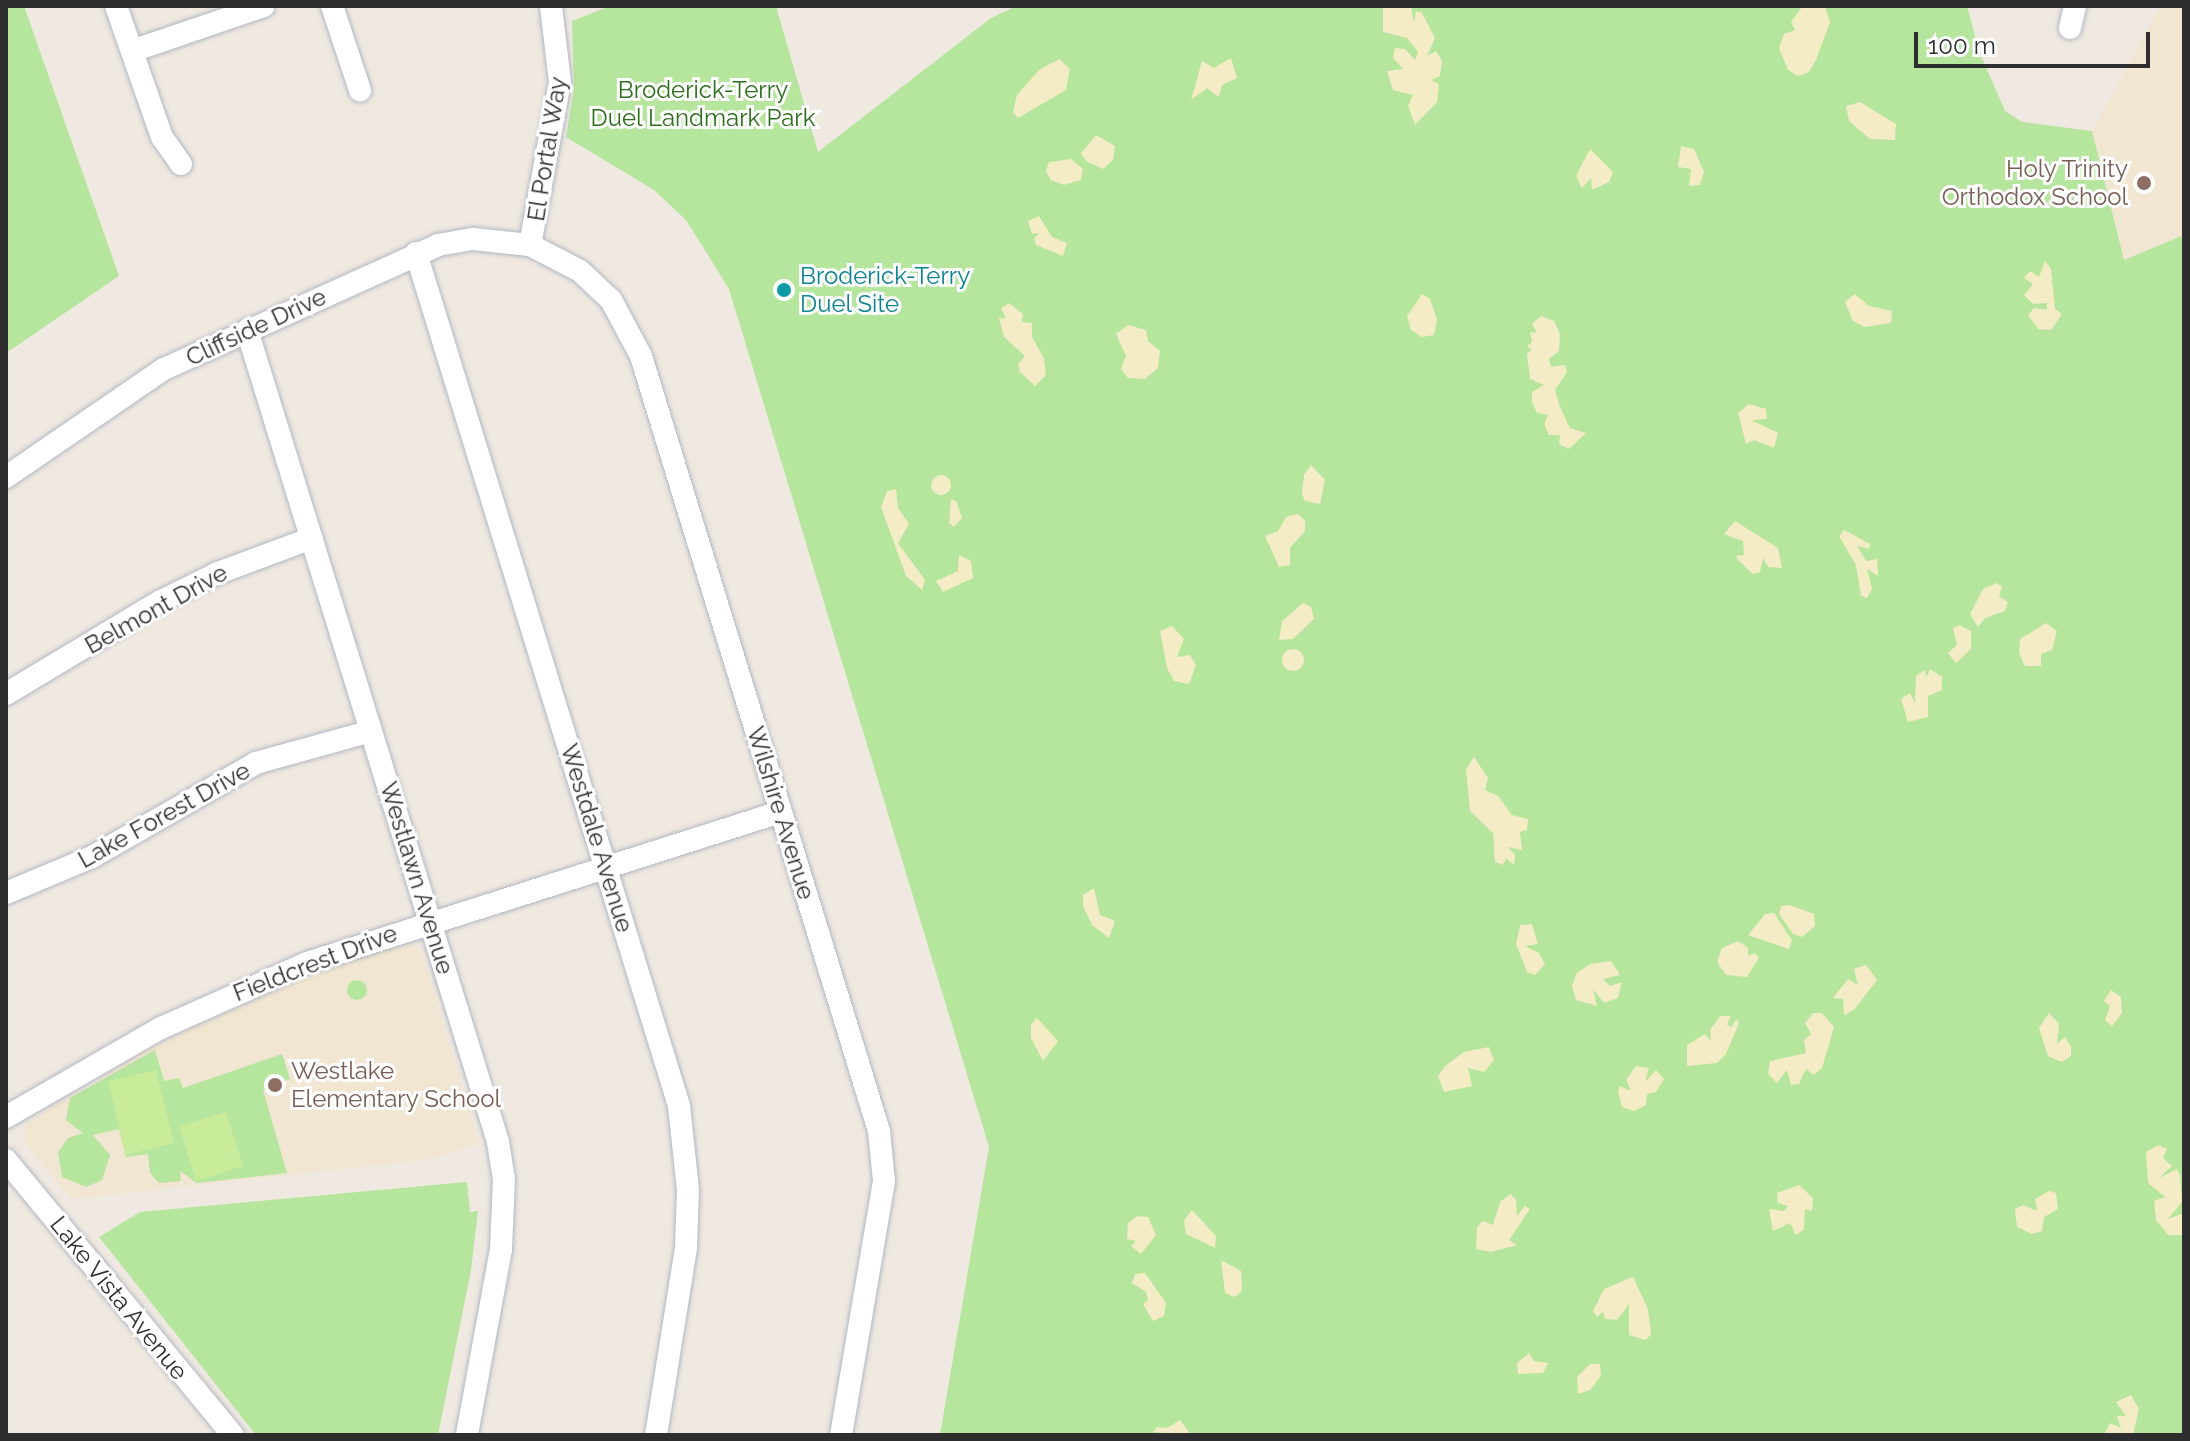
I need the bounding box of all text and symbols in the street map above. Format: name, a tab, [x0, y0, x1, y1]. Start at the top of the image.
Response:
scale bar	[1918, 16, 2154, 66]
text: 100 m	[1928, 31, 1996, 60]
street label: El Portal Way	[521, 74, 573, 224]
park label: Broderick-Terry Duel Landmark Park	[590, 76, 816, 132]
place label: Holy Trinity Orthodox School	[1942, 155, 2128, 211]
marker: Holy Trinity Orthodox School	[2135, 174, 2153, 192]
place label: Broderick-Terry Duel Site	[800, 262, 970, 318]
marker: Broderick-Terry Duel Site	[775, 281, 793, 299]
street label: Cliffside Drive	[181, 282, 331, 372]
street label: Belmont Drive	[80, 558, 232, 660]
street label: Wilshire Avenue	[741, 723, 821, 903]
street label: Westdale Avenue	[555, 740, 639, 936]
street label: Lake Forest Drive	[73, 756, 255, 874]
street label: Westlawn Avenue	[374, 778, 460, 978]
street label: Fieldcrest Drive	[229, 919, 401, 1007]
place label: Westlake Elementary School	[291, 1057, 502, 1113]
marker: Westlake Elementary School	[266, 1076, 284, 1094]
street label: Lake Vista Avenue	[44, 1210, 194, 1386]

